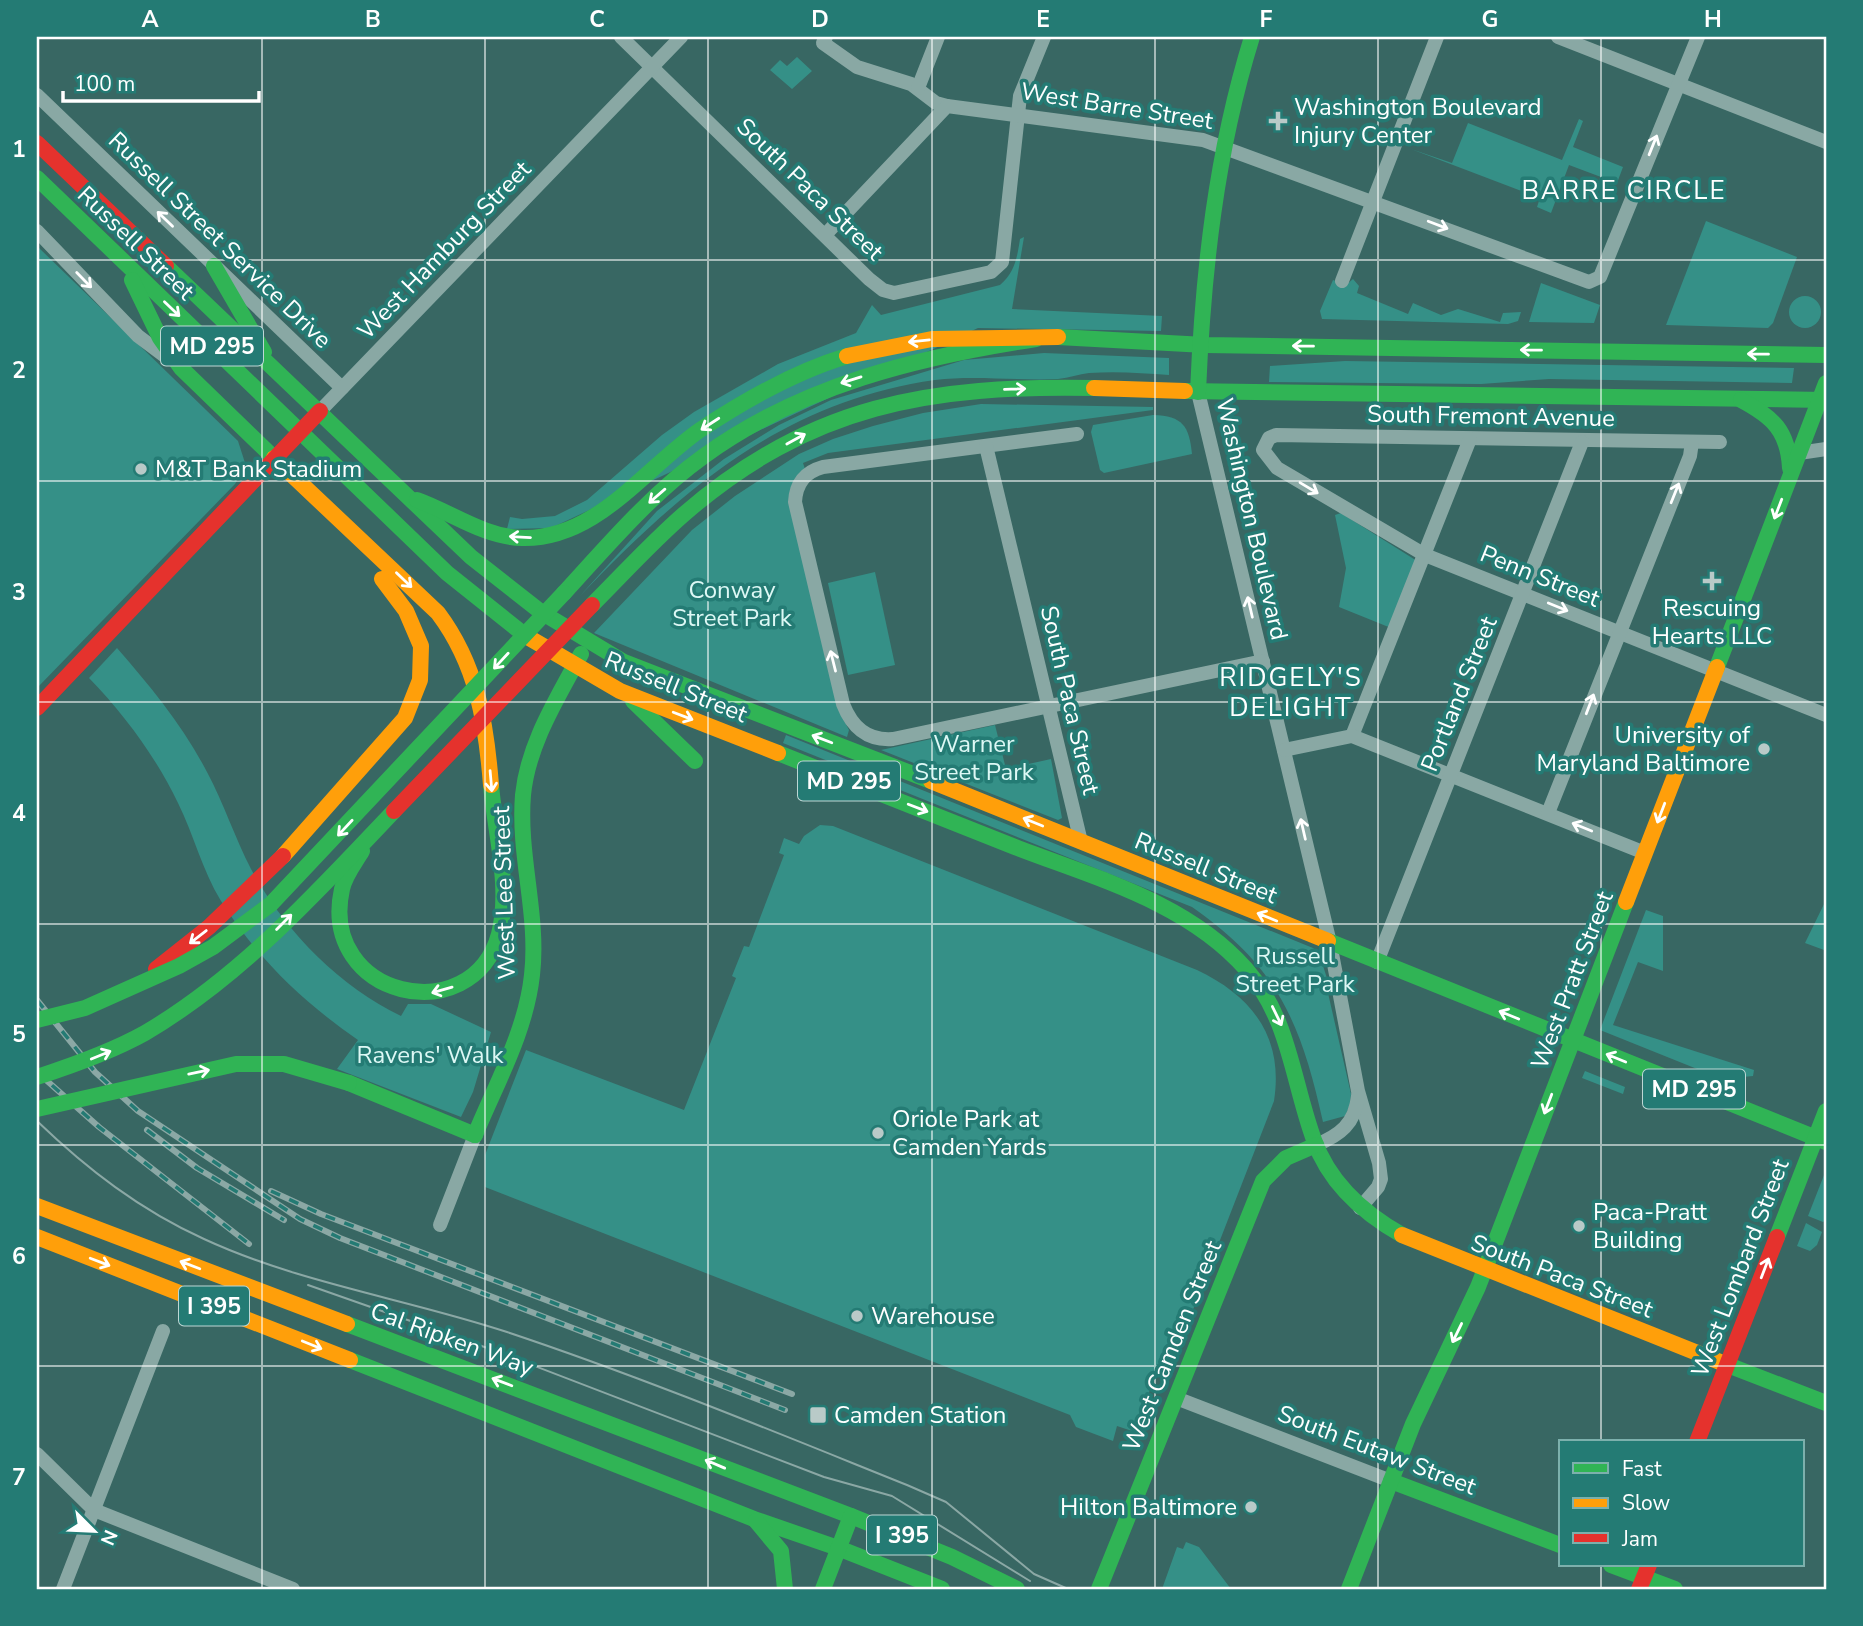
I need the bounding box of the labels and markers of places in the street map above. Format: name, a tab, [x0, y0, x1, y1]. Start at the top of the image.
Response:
place label: Washington Boulevard Injury Center	[1294, 91, 1542, 151]
marker: Washington Boulevard Injury Center	[1268, 111, 1288, 131]
place label: M&T Bank Stadium	[155, 453, 362, 485]
marker: M&T Bank Stadium	[133, 461, 149, 477]
marker: Rescuing Hearts LLC	[1702, 571, 1722, 591]
place label: Rescuing Hearts LLC	[1652, 592, 1772, 652]
place label: University of Maryland Baltimore	[1537, 719, 1751, 779]
marker: University of Maryland Baltimore	[1756, 741, 1772, 757]
place label: Oriole Park at Camden Yards	[892, 1103, 1047, 1163]
marker: Oriole Park at Camden Yards	[870, 1125, 886, 1141]
place label: Paca-Pratt Building	[1593, 1196, 1707, 1256]
marker: Paca-Pratt Building	[1571, 1218, 1587, 1234]
place label: Warehouse	[871, 1300, 995, 1332]
marker: Warehouse	[849, 1308, 865, 1324]
place label: Camden Station	[834, 1399, 1006, 1431]
marker: Camden Station	[808, 1405, 828, 1425]
place label: Hilton Baltimore	[1060, 1491, 1237, 1523]
marker: Hilton Baltimore	[1243, 1499, 1259, 1515]

